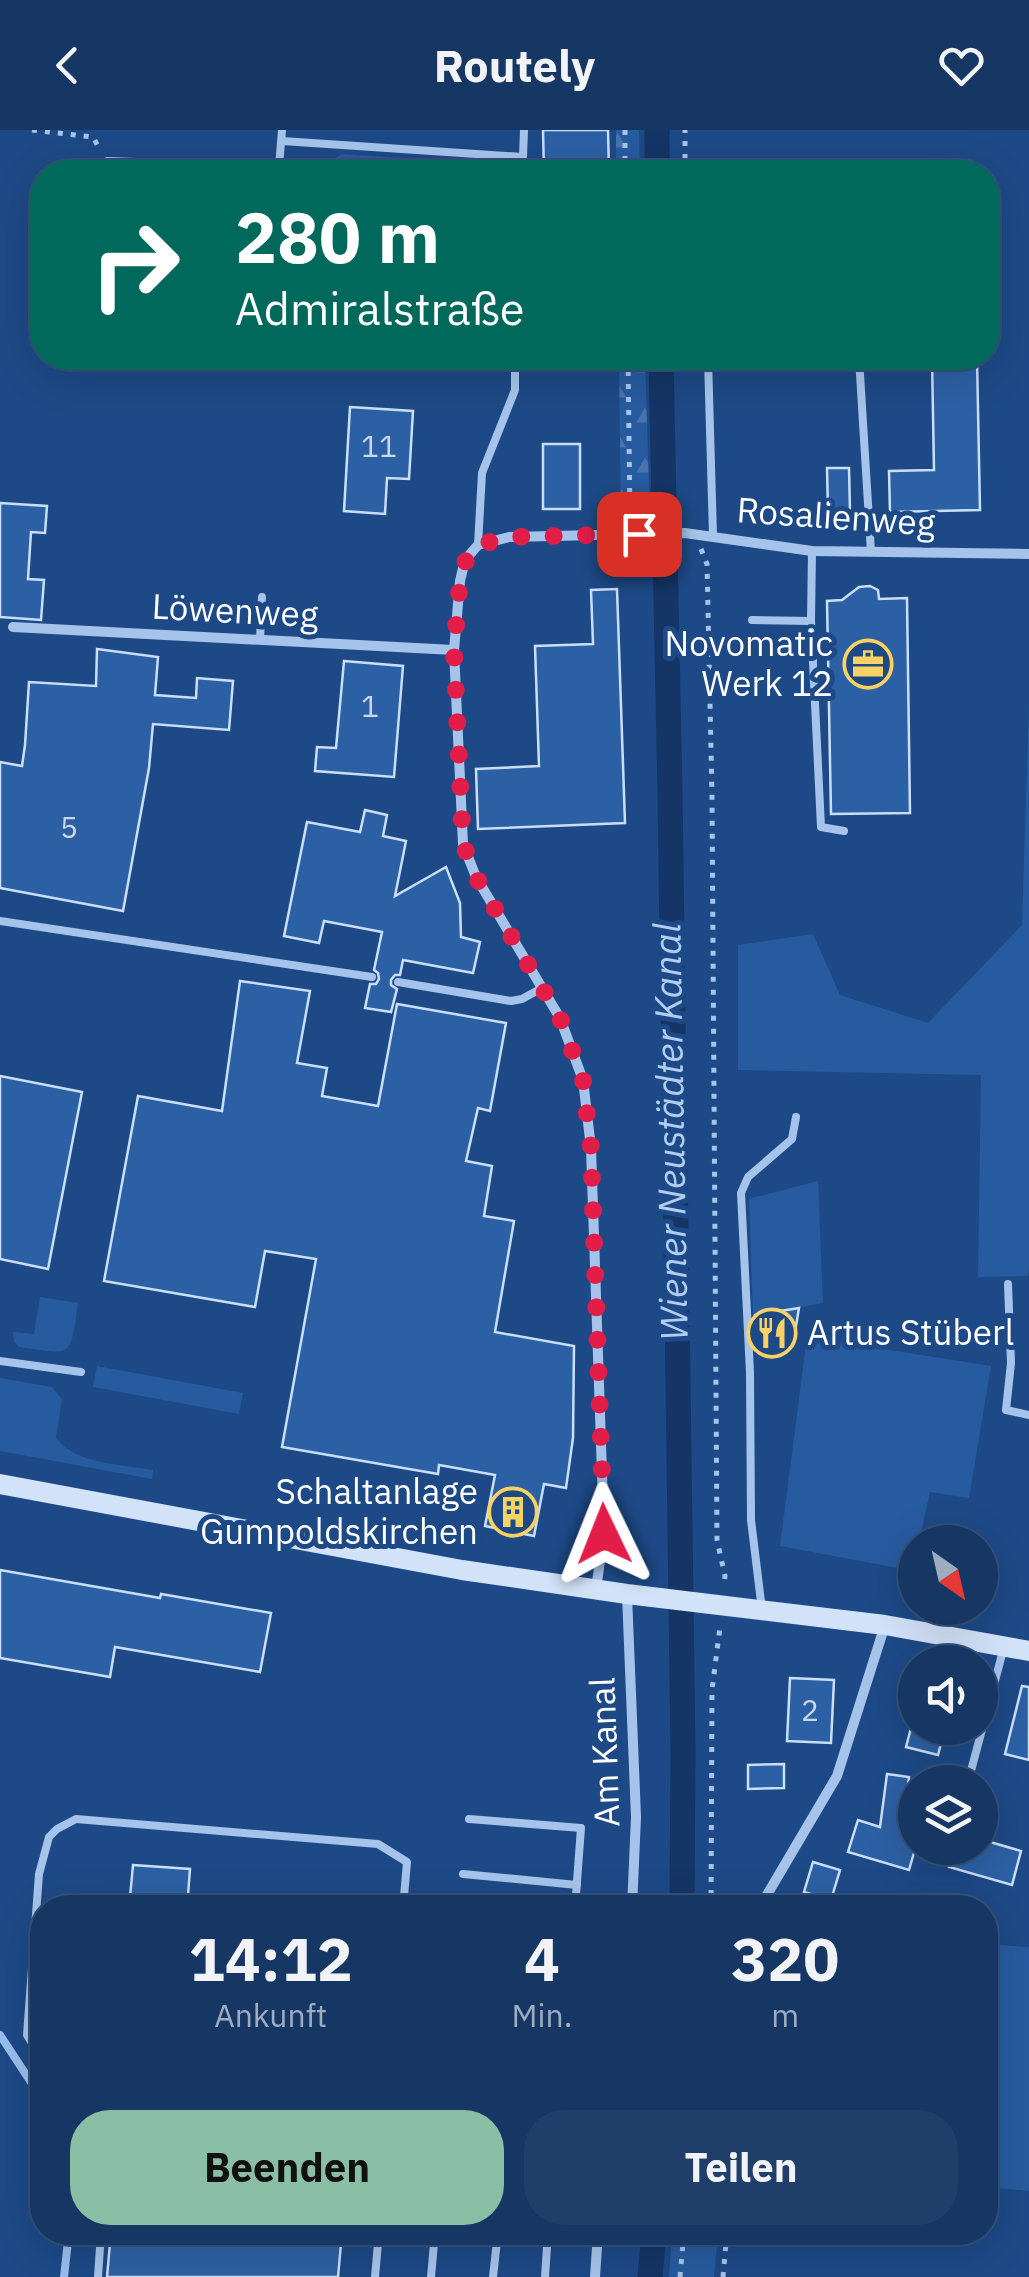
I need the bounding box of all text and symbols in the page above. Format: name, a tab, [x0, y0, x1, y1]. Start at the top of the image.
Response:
text: Routely	[434, 36, 595, 94]
icon: back	[40, 38, 95, 93]
icon: heart	[934, 38, 989, 93]
text: 280 m	[235, 191, 440, 282]
icon: right	[70, 200, 200, 330]
text: Admiralstraße	[235, 279, 524, 337]
house number: 11	[361, 426, 397, 465]
street label: Rosalienweg	[735, 486, 937, 546]
pin	[597, 492, 682, 577]
icon: arrive	[612, 507, 667, 562]
street label: Löwenweg	[151, 583, 320, 637]
place label: Novomatic Werk 12	[665, 620, 833, 706]
office icon: Novomatic Werk 12	[842, 638, 894, 690]
house number: 1	[361, 686, 379, 725]
house number: 5	[60, 807, 78, 846]
water label: Wiener Neustädter Kanal	[641, 923, 698, 1341]
restaurant icon: Artus Stüberl	[746, 1307, 798, 1359]
place label: Artus Stüberl	[807, 1309, 1014, 1355]
place label: Schaltanlage Gumpoldskirchen	[200, 1468, 478, 1554]
position arrow	[552, 1482, 656, 1586]
building icon: Schaltanlage Gumpoldskirchen	[487, 1486, 539, 1538]
north arrow	[898, 1525, 998, 1625]
map controls	[898, 1525, 998, 1865]
button: sound	[898, 1645, 998, 1745]
street label: Am Kanal	[578, 1676, 630, 1828]
house number: 2	[801, 1690, 819, 1729]
button: layers	[898, 1765, 998, 1865]
text: 14:12	[189, 1919, 353, 1998]
text: 4	[524, 1919, 560, 1998]
text: 320	[731, 1919, 839, 1998]
text: Ankunft	[214, 1994, 327, 2036]
text: Min.	[511, 1994, 572, 2036]
text: m	[771, 1994, 799, 2036]
button: Beenden	[70, 2110, 504, 2225]
button: Teilen	[524, 2110, 958, 2225]

